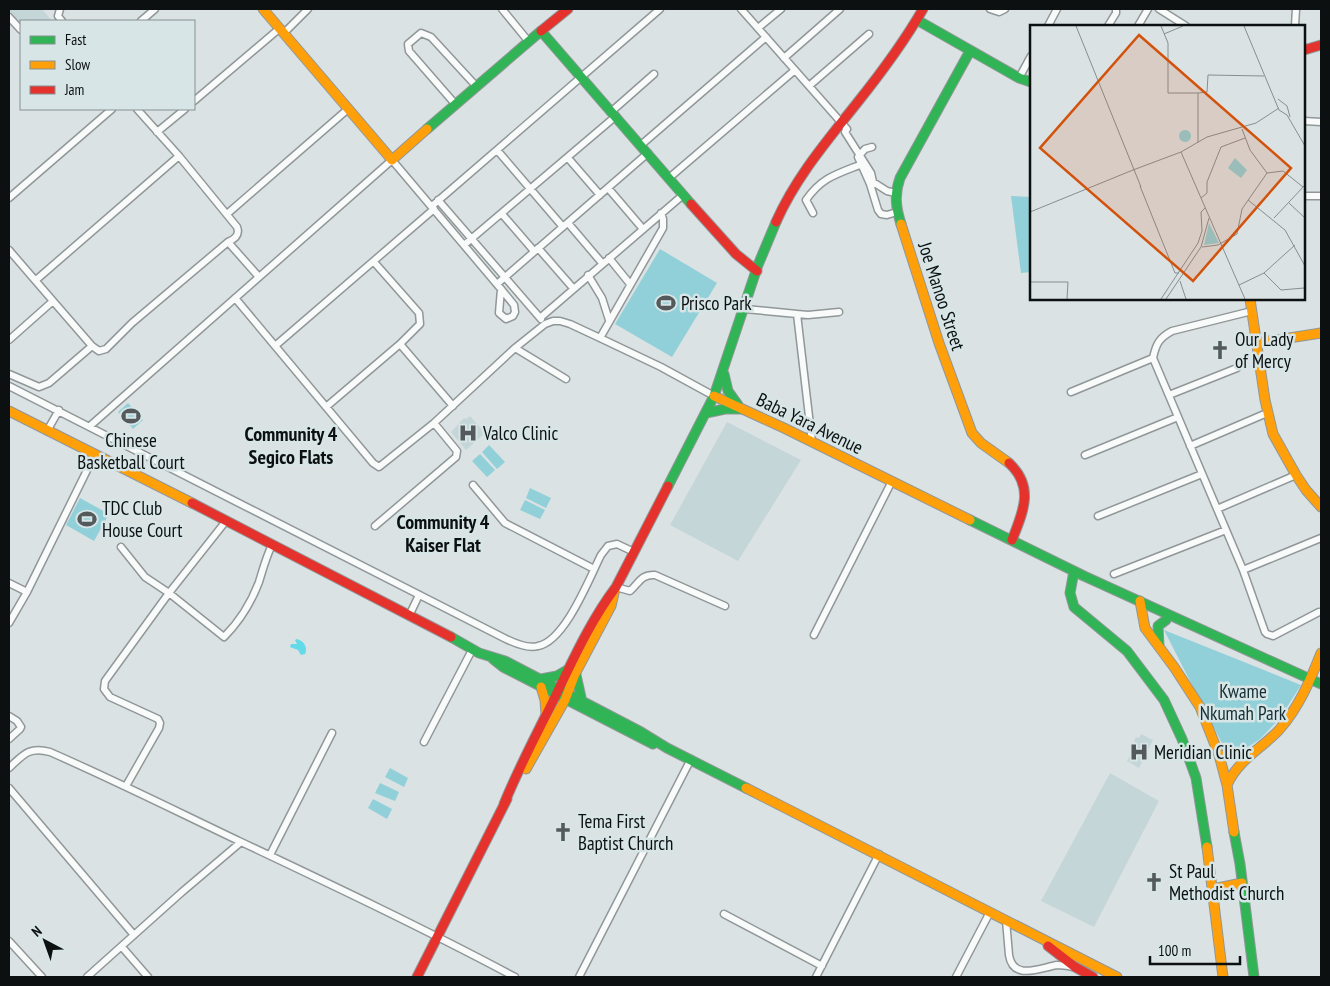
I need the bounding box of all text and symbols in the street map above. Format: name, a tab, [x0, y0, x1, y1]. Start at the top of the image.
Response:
legend	[20, 20, 195, 110]
inset map	[1030, 25, 1305, 300]
text: Fast	[65, 30, 86, 49]
text: Slow	[65, 55, 90, 74]
text: Jam	[64, 80, 84, 99]
street label: Joe Manoo Street	[913, 238, 971, 354]
place label: Prisco Park	[681, 291, 752, 315]
sports icon: Prisco Park	[655, 292, 677, 314]
place label: Our Lady of Mercy	[1235, 327, 1294, 373]
church icon: Our Lady of Mercy	[1209, 339, 1231, 361]
street label: Baba Yara Avenue	[753, 387, 867, 459]
sports icon: Chinese Basketball Court	[120, 405, 142, 427]
district label: Community 4 Segico Flats	[245, 421, 338, 470]
place label: Valco Clinic	[482, 421, 558, 445]
hospital icon: Valco Clinic	[457, 422, 479, 444]
place label: Chinese Basketball Court	[77, 428, 186, 474]
place label: TDC Club House Court	[102, 496, 183, 542]
sports icon: TDC Club House Court	[76, 508, 98, 530]
district label: Community 4 Kaiser Flat	[397, 509, 490, 558]
park label: Kwame Nkumah Park	[1200, 679, 1287, 725]
place label: Meridian Clinic	[1154, 740, 1252, 764]
hospital icon: Meridian Clinic	[1128, 741, 1150, 763]
place label: Tema First Baptist Church	[578, 809, 673, 855]
church icon: Tema First Baptist Church	[552, 821, 574, 843]
place label: St Paul Methodist Church	[1169, 859, 1284, 905]
church icon: St Paul Methodist Church	[1143, 871, 1165, 893]
north arrow	[20, 916, 70, 966]
text: N	[28, 922, 45, 940]
scale bar	[1150, 934, 1240, 966]
text: 100 m	[1158, 941, 1191, 960]

